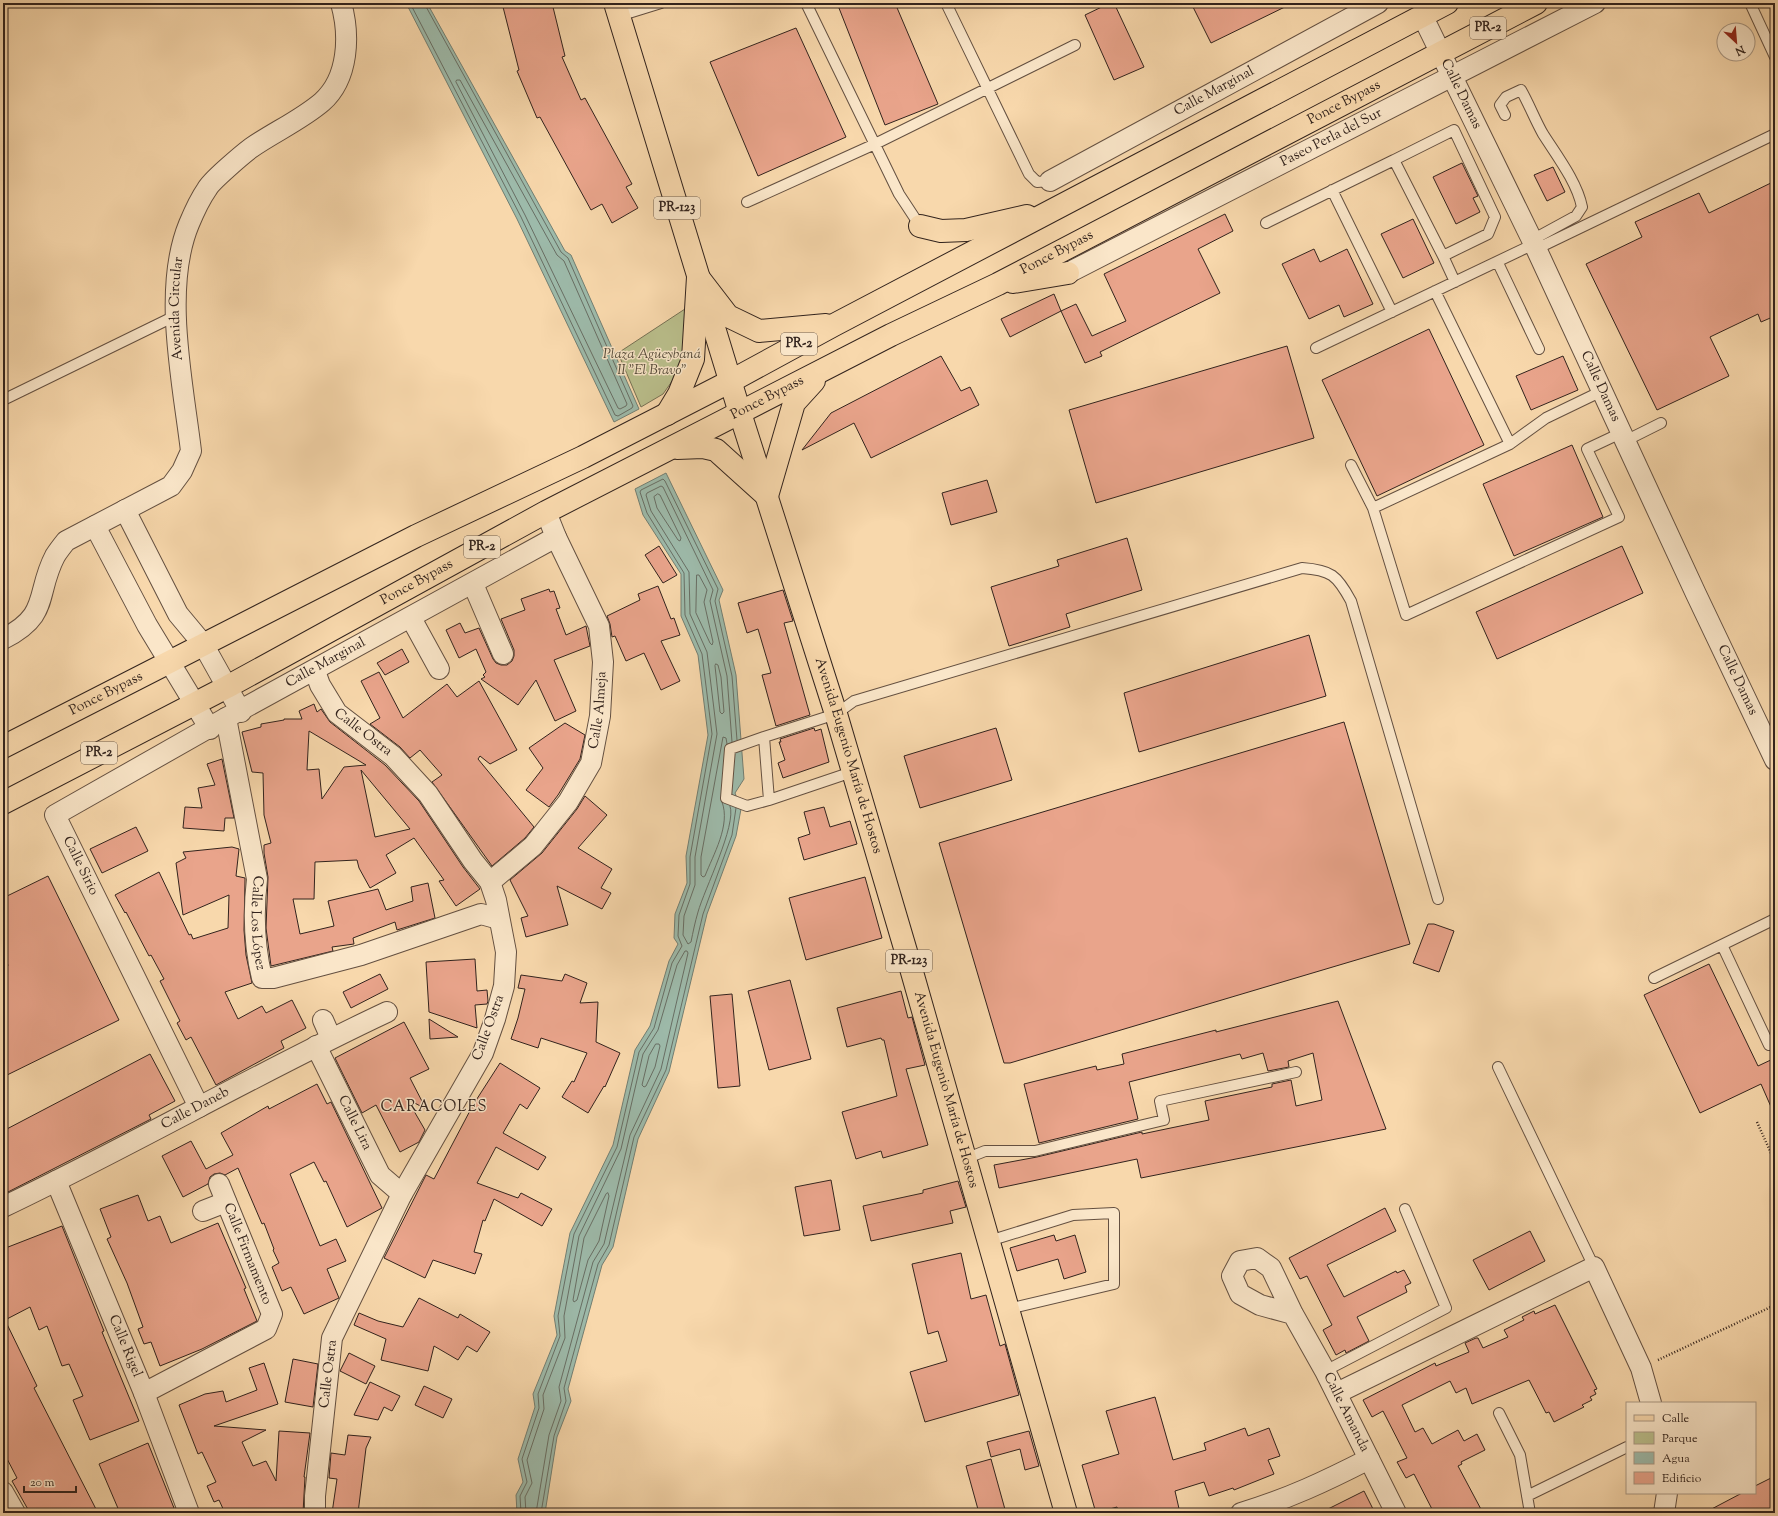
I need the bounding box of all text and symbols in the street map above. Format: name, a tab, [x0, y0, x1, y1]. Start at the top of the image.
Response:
road number: PR-2	[1470, 17, 1506, 39]
north arrow	[1716, 22, 1756, 62]
text: N	[1732, 41, 1748, 59]
street label: Calle Damas	[1435, 56, 1486, 133]
street label: Calle Marginal	[1171, 62, 1258, 122]
street label: Ponce Bypass	[1304, 76, 1384, 131]
street label: Paseo Perla del Sur	[1277, 103, 1387, 172]
road number: PR-123	[654, 197, 700, 219]
street label: Ponce Bypass	[1017, 226, 1097, 281]
street label: Avenida Circular	[166, 255, 189, 362]
road number: PR-2	[781, 333, 817, 355]
park label: Plaza Agüeybaná II "El Bravo"	[603, 345, 701, 381]
street label: Calle Damas	[1575, 348, 1625, 425]
street label: Ponce Bypass	[727, 371, 808, 426]
road number: PR-2	[464, 536, 500, 558]
street label: Ponce Bypass	[377, 555, 457, 611]
street label: Calle Marginal	[282, 633, 370, 693]
street label: Calle Damas	[1712, 642, 1762, 719]
street label: Avenida Eugenio María de Hostos	[809, 655, 887, 856]
street label: Ponce Bypass	[66, 667, 146, 721]
street label: Calle Almeja	[584, 670, 612, 751]
street label: Calle Ostra	[329, 704, 396, 762]
road number: PR-2	[81, 742, 117, 764]
street label: Calle Sirio	[57, 833, 103, 899]
street label: Calle Los López	[245, 874, 270, 972]
road number: PR-123	[886, 950, 932, 972]
street label: Avenida Eugenio María de Hostos	[908, 989, 983, 1190]
street label: Calle Ostra	[468, 992, 510, 1064]
street label: Calle Daneb	[158, 1083, 233, 1135]
street label: Calle Lira	[332, 1092, 376, 1154]
district label: CARACOLES	[381, 1097, 487, 1118]
street label: Calle Firmamento	[217, 1200, 277, 1308]
street label: Calle Rigel	[103, 1312, 147, 1381]
street label: Calle Ostra	[315, 1338, 343, 1409]
street label: Calle Amanda	[1317, 1369, 1374, 1456]
legend	[1626, 1402, 1756, 1494]
text: Calle	[1662, 1410, 1690, 1428]
text: Parque	[1662, 1430, 1698, 1448]
text: Agua	[1662, 1450, 1690, 1468]
scale bar	[24, 1468, 76, 1494]
text: Edificio	[1662, 1470, 1702, 1488]
text: 20 m	[30, 1474, 55, 1492]

